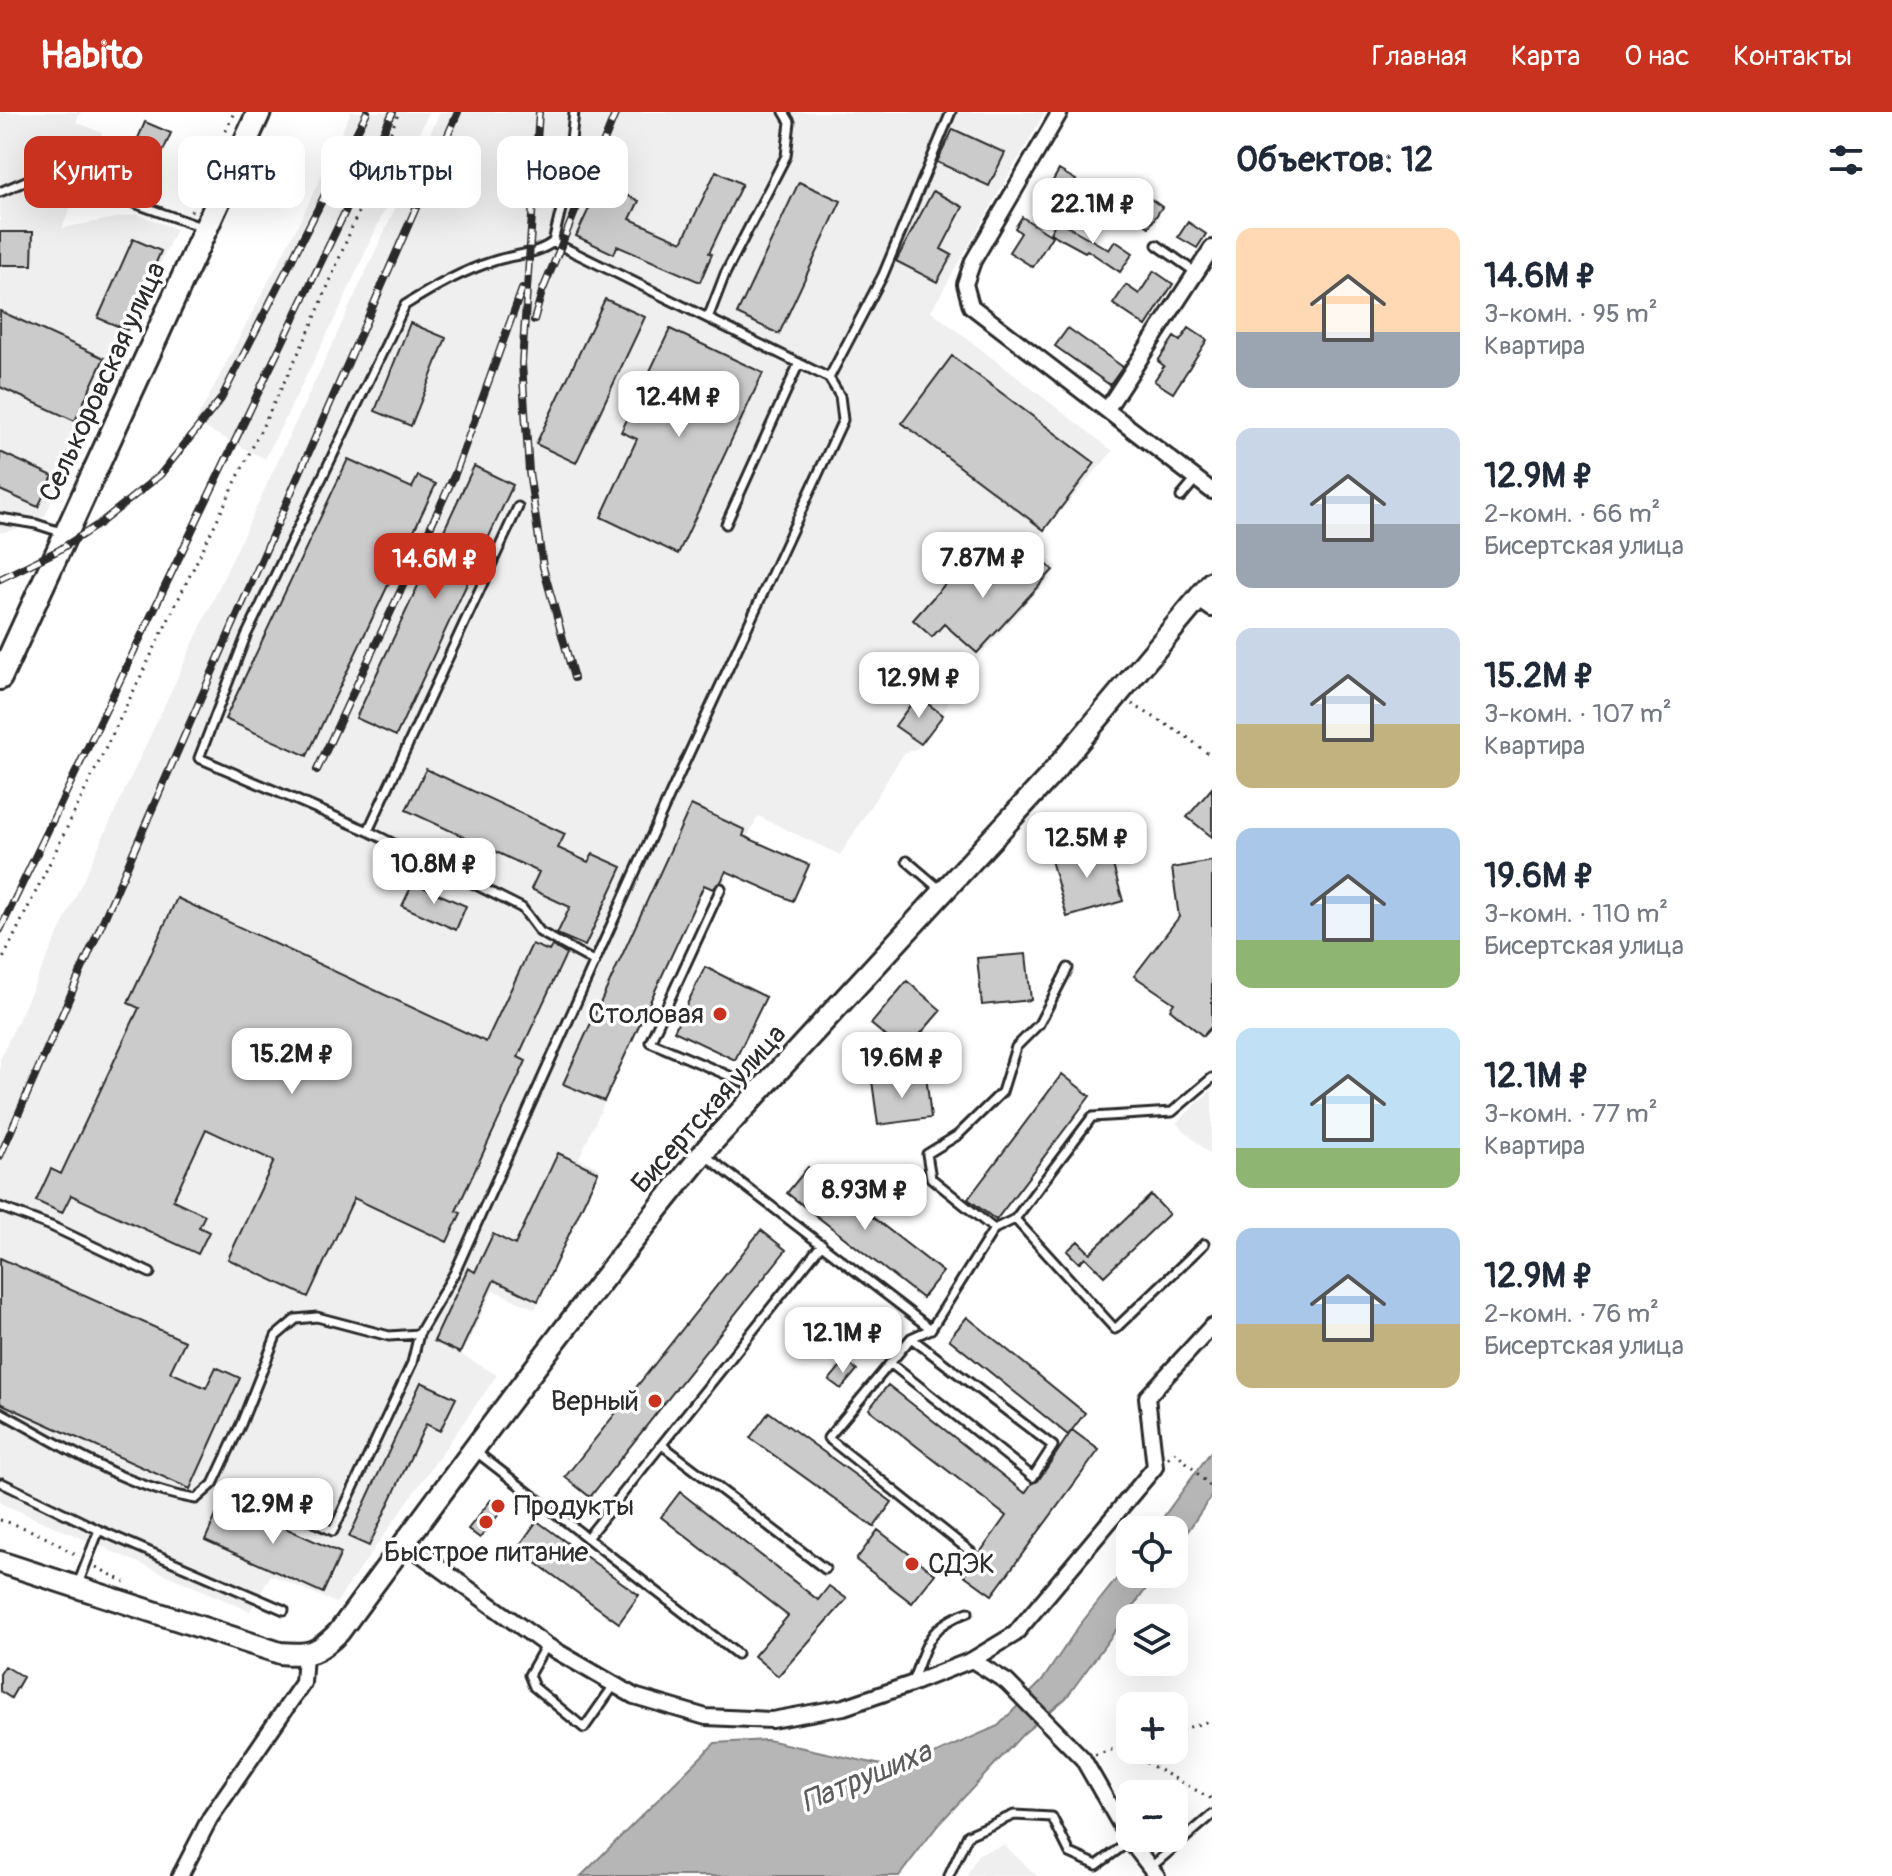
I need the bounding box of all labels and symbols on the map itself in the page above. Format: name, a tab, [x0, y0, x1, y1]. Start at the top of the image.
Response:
pin: 22.1M ₽	[1019, 178, 1167, 246]
street label: Селькоровская улица	[32, 256, 174, 508]
pin: 12.4M ₽	[605, 371, 753, 439]
pin: 7.87M ₽	[909, 532, 1057, 600]
pin: 14.6M ₽	[361, 533, 509, 601]
pin: 12.9M ₽	[845, 652, 993, 720]
pin: 12.5M ₽	[1013, 812, 1161, 880]
pin: 10.8M ₽	[360, 838, 508, 906]
place label: Столовая	[588, 997, 704, 1032]
marker: Столовая	[711, 1005, 729, 1023]
street label: Бисертская улица	[624, 1017, 794, 1201]
pin: 15.2M ₽	[218, 1028, 366, 1096]
pin: 19.6M ₽	[828, 1032, 976, 1100]
pin: 8.93M ₽	[791, 1164, 939, 1232]
pin: 12.1M ₽	[769, 1307, 917, 1375]
place label: Верный	[551, 1384, 639, 1419]
marker: Верный	[646, 1392, 664, 1410]
pin: 12.9M ₽	[199, 1478, 347, 1546]
place label: Продукты	[514, 1489, 634, 1524]
marker: Продукты	[489, 1497, 507, 1515]
marker: Быстрое питание	[477, 1513, 495, 1531]
place label: Быстрое питание	[384, 1535, 589, 1570]
place label: СДЭК	[928, 1547, 995, 1582]
marker: СДЭК	[903, 1555, 921, 1573]
water label: Патрушиха	[795, 1732, 938, 1821]

